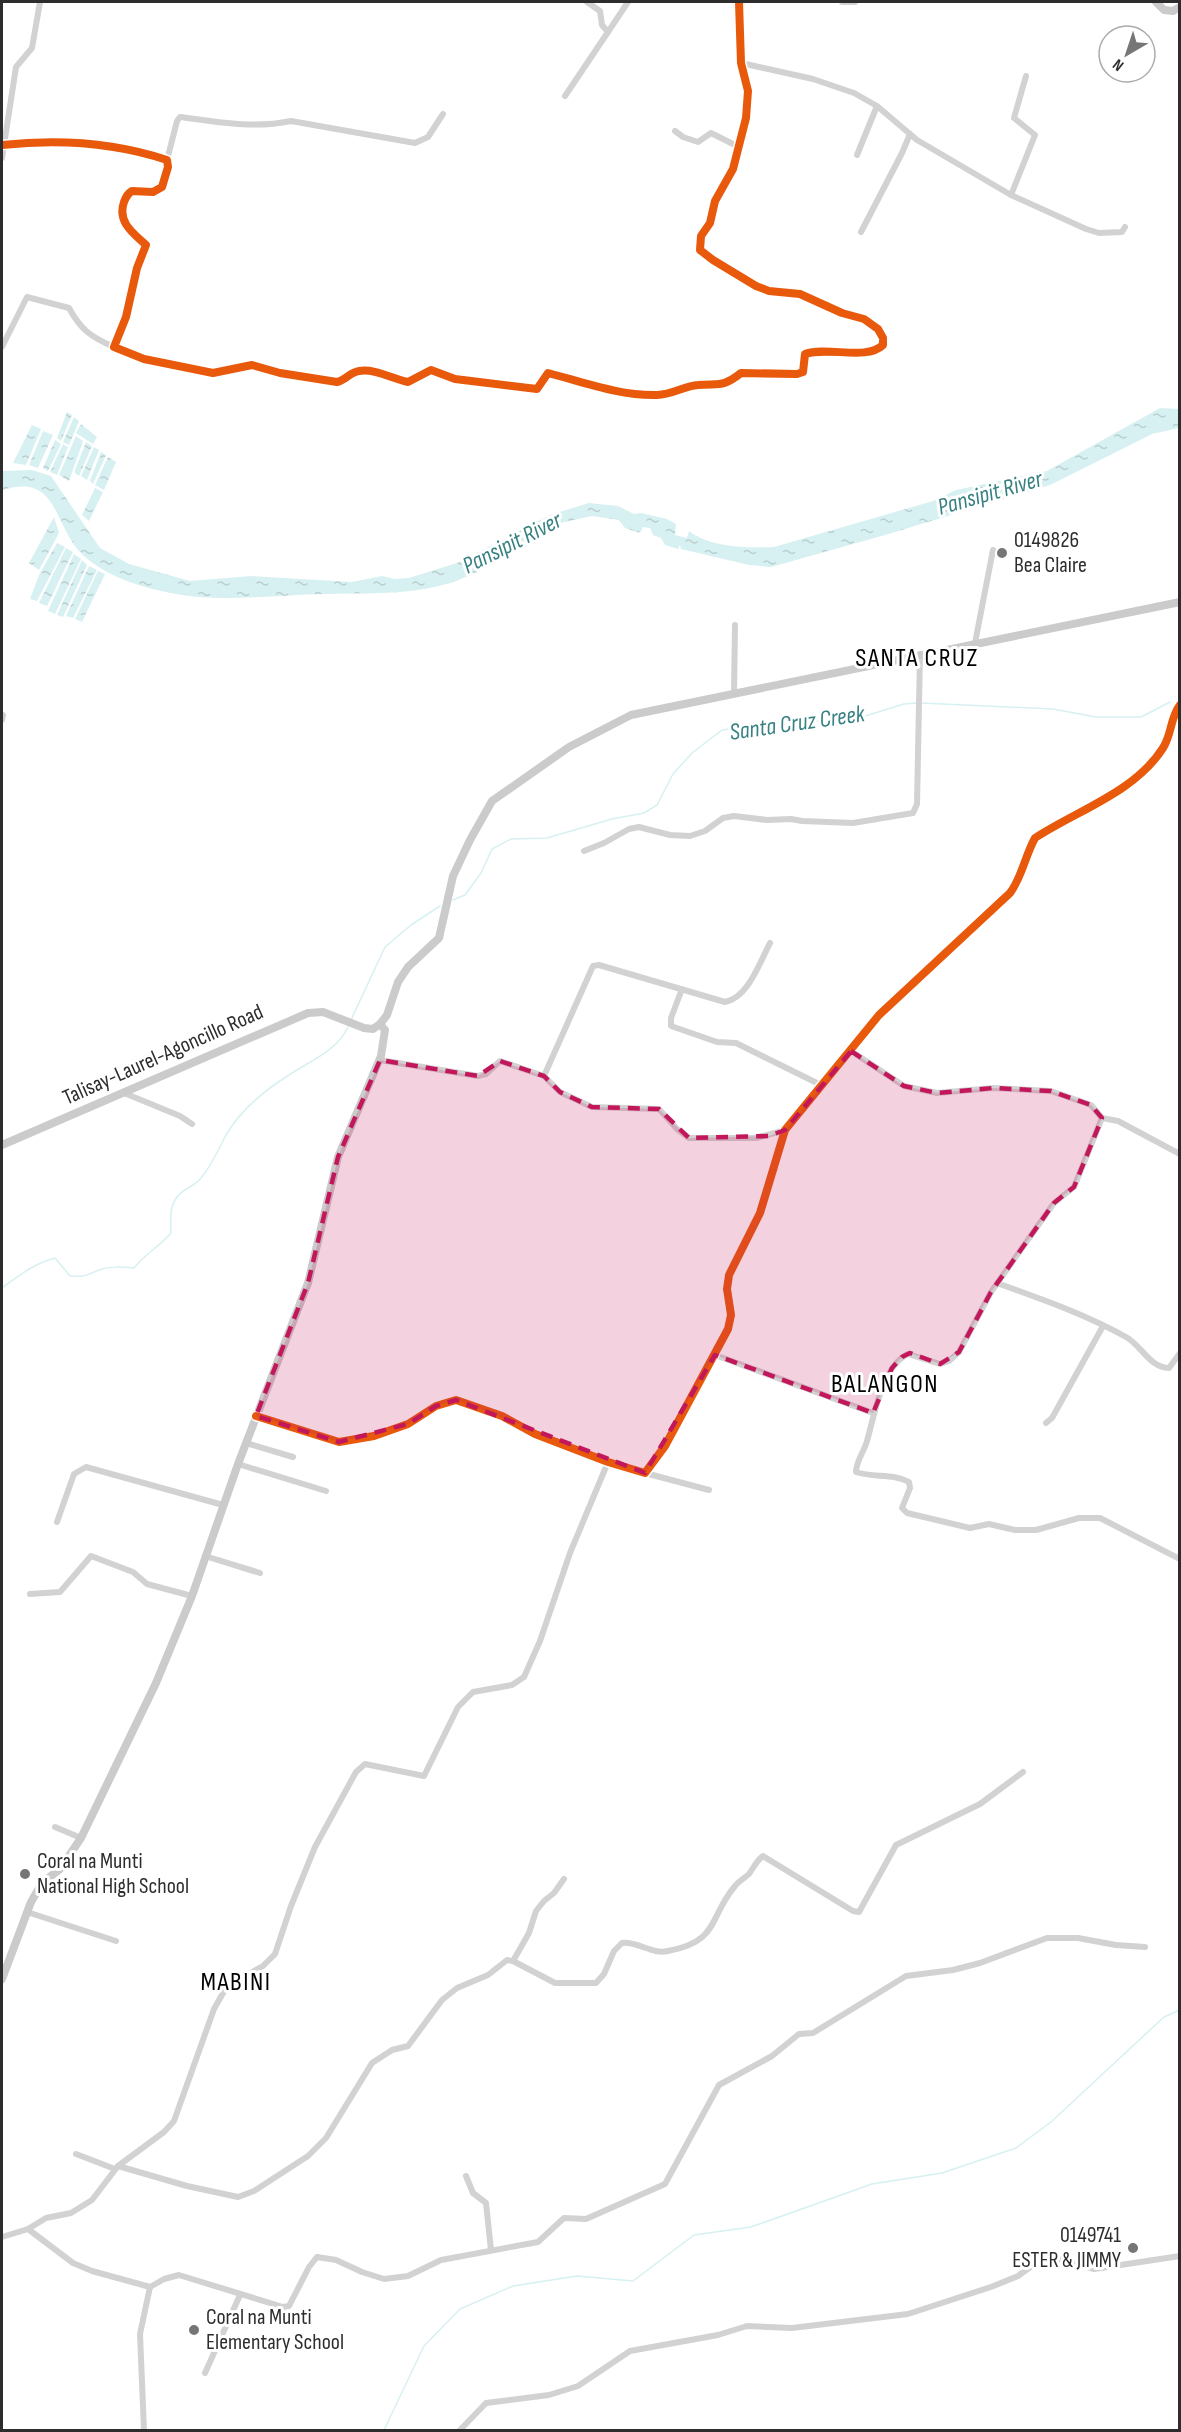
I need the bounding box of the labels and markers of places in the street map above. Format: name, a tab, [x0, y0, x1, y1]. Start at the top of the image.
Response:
place label: 0149826 Bea Claire	[1014, 527, 1087, 579]
marker: 0149826 Bea Claire	[995, 546, 1009, 560]
place label: Coral na Munti National High School	[37, 1848, 189, 1900]
marker: Coral na Munti National High School	[18, 1867, 32, 1881]
place label: 0149741 ESTER & JIMMY	[1012, 2222, 1121, 2274]
marker: 0149741 ESTER & JIMMY	[1126, 2241, 1140, 2255]
place label: Coral na Munti Elementary School	[206, 2304, 344, 2356]
marker: Coral na Munti Elementary School	[187, 2323, 201, 2337]

